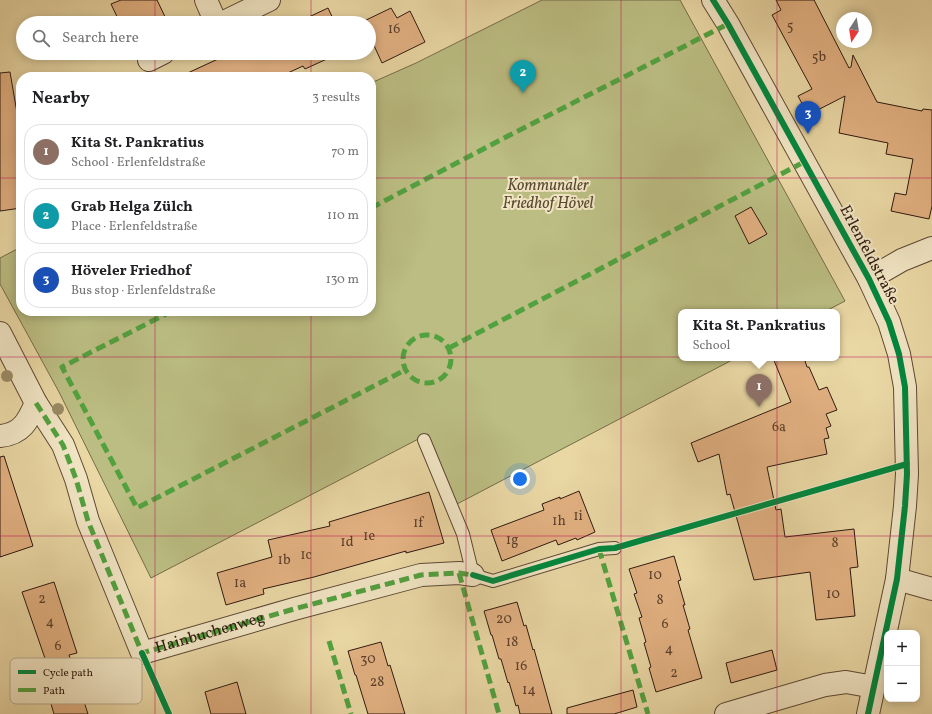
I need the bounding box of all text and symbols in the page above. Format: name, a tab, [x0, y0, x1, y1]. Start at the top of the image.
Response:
north arrow	[836, 12, 872, 48]
search box	[16, 16, 376, 60]
house number: 5	[787, 17, 793, 36]
house number: 16	[388, 20, 400, 39]
icon: search	[30, 27, 52, 49]
text: Search here	[62, 28, 139, 49]
house number: 5b	[812, 48, 827, 67]
pin: 2	[510, 60, 536, 93]
text: Nearby	[32, 87, 90, 110]
text: 3 results	[312, 89, 360, 107]
pin: 3	[795, 101, 821, 134]
text: Kita St. Pankratius	[71, 133, 204, 154]
text: 1	[43, 143, 49, 161]
text: 70 m	[331, 143, 359, 161]
text: School · Erlenfeldstraße	[71, 154, 206, 172]
park label: Kommunaler Friedhof Hövel	[502, 175, 594, 215]
text: Grab Helga Zülch	[71, 197, 193, 218]
street label: Erlenfeldstraße	[834, 202, 904, 308]
text: 2	[43, 207, 49, 225]
text: 110 m	[327, 207, 359, 225]
text: Place · Erlenfeldstraße	[71, 218, 198, 236]
text: Höveler Friedhof	[71, 261, 191, 282]
text: 3	[43, 271, 49, 289]
text: 130 m	[326, 271, 359, 289]
text: Bus stop · Erlenfeldstraße	[71, 282, 216, 300]
popup	[678, 309, 840, 361]
text: Kita St. Pankratius	[692, 316, 826, 337]
text: School	[692, 337, 730, 355]
pin: 1	[746, 374, 772, 407]
house number: 6a	[772, 418, 786, 437]
your location	[510, 469, 530, 489]
house number: 1i	[573, 507, 583, 526]
house number: 1h	[552, 512, 566, 531]
house number: 1f	[413, 514, 424, 533]
house number: 1e	[363, 527, 375, 546]
house number: 1g	[506, 531, 518, 550]
house number: 1d	[340, 533, 354, 552]
house number: 8	[831, 534, 839, 553]
house number: 1c	[300, 546, 312, 565]
house number: 1b	[277, 551, 291, 570]
house number: 10	[648, 566, 662, 585]
house number: 1a	[234, 574, 246, 593]
house number: 10	[826, 585, 840, 604]
house number: 2	[38, 590, 46, 609]
house number: 8	[656, 591, 664, 610]
street label: Hainbuchenweg	[153, 607, 267, 660]
house number: 20	[496, 610, 512, 629]
house number: 4	[46, 613, 54, 632]
house number: 6	[661, 615, 669, 634]
map controls	[884, 630, 920, 702]
button: +	[884, 630, 920, 666]
house number: 18	[506, 633, 518, 652]
house number: 6	[54, 637, 62, 656]
house number: 4	[665, 640, 673, 659]
house number: 30	[360, 650, 376, 669]
house number: 16	[515, 657, 527, 676]
legend	[10, 658, 142, 704]
house number: 2	[670, 664, 678, 683]
text: Cycle path	[43, 666, 93, 681]
button: −	[884, 666, 920, 702]
house number: 28	[370, 673, 384, 692]
house number: 14	[522, 681, 536, 700]
text: Path	[43, 684, 66, 699]

